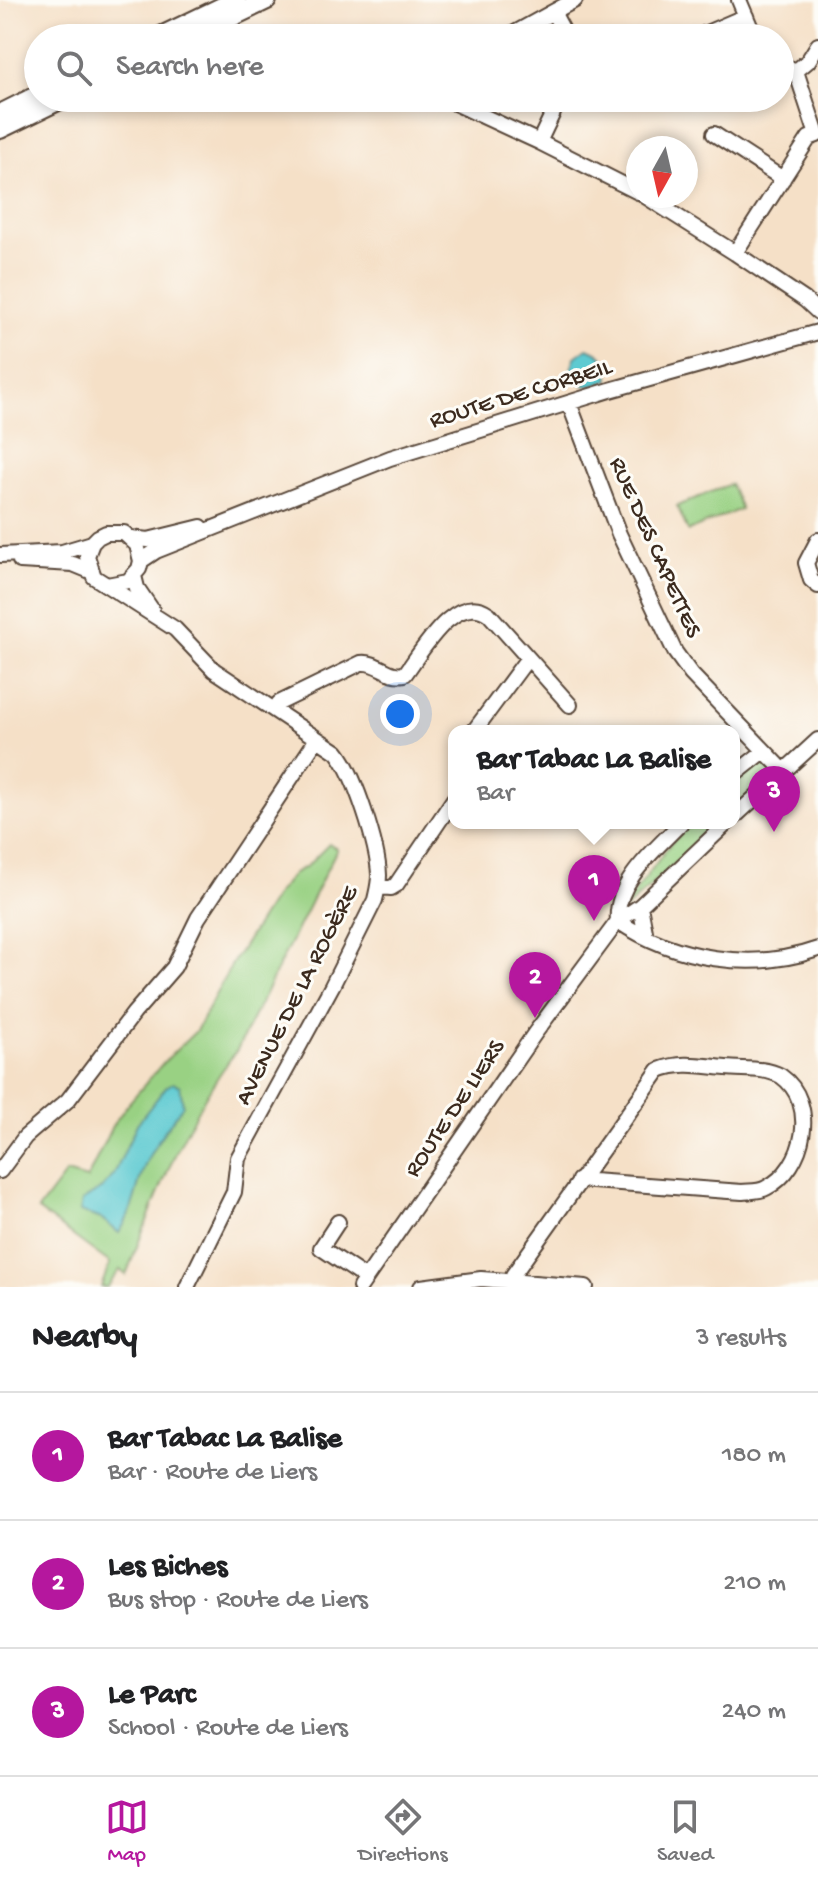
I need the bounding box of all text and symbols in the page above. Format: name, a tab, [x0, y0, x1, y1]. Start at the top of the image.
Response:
search box	[24, 24, 794, 112]
icon: search	[52, 46, 96, 90]
text: Search here	[116, 51, 264, 86]
north arrow	[626, 136, 698, 208]
street label: ROUTE DE CORBEIL	[426, 353, 617, 436]
street label: RUE DES CAPETTES	[601, 453, 707, 643]
your location	[380, 694, 420, 734]
popup	[448, 725, 740, 829]
text: Bar Tabac La Balise	[477, 744, 711, 779]
pin: 3	[748, 766, 800, 832]
text: Bar	[477, 779, 514, 810]
pin: 1	[568, 855, 620, 921]
street label: AVENUE DE LA ROGÈRE	[230, 881, 366, 1110]
pin: 2	[509, 952, 561, 1018]
street label: ROUTE DE LIERS	[399, 1034, 513, 1184]
text: Nearby	[32, 1319, 137, 1359]
text: 3 results	[696, 1324, 786, 1355]
text: Bar Tabac La Balise	[108, 1423, 342, 1458]
text: 1	[53, 1441, 63, 1472]
text: 180 m	[722, 1441, 786, 1472]
text: Bar · Route de Liers	[108, 1458, 317, 1489]
text: Les Biches	[108, 1551, 227, 1586]
text: 2	[52, 1569, 64, 1600]
text: 210 m	[723, 1569, 786, 1600]
text: Bus stop · Route de Liers	[108, 1586, 368, 1617]
text: Le Parc	[108, 1679, 196, 1714]
text: 3	[51, 1697, 65, 1728]
text: 240 m	[722, 1697, 786, 1728]
text: School · Route de Liers	[108, 1714, 348, 1745]
tab: Map	[105, 1795, 149, 1869]
tab: Directions	[358, 1795, 448, 1869]
tab: Saved	[657, 1795, 713, 1869]

